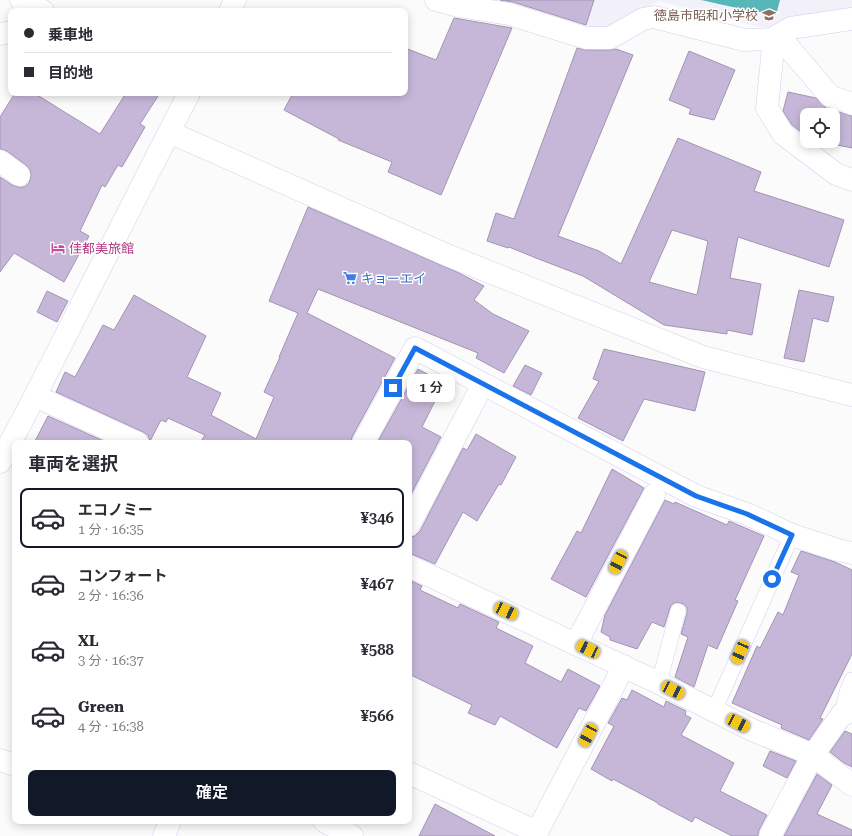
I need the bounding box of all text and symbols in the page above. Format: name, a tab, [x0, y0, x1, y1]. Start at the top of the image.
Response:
school or university icon: 徳島市昭和小学校	[761, 7, 777, 23]
place label: 徳島市昭和小学校	[654, 8, 758, 23]
text: 乗車地	[48, 26, 93, 44]
text: 目的地	[48, 64, 93, 82]
map controls	[800, 108, 840, 148]
button: locate	[800, 108, 840, 148]
hotel icon: 佳都美旅館	[50, 240, 66, 256]
place label: 佳都美旅館	[69, 241, 134, 256]
supermarket icon: キョーエイ	[342, 270, 358, 286]
place label: キョーエイ	[361, 271, 426, 286]
callout: 1 分	[407, 374, 455, 402]
route end	[384, 379, 402, 397]
text: 1 分	[419, 380, 443, 395]
text: 車両を選択	[28, 453, 118, 474]
icon: car	[30, 500, 66, 536]
text: エコノミー	[78, 501, 153, 519]
text: ¥346	[360, 509, 394, 527]
text: 1 分 · 16:35	[78, 522, 144, 537]
car	[607, 549, 629, 575]
icon: car	[30, 566, 66, 602]
text: コンフォート	[78, 567, 168, 585]
route start	[763, 570, 781, 588]
text: ¥467	[360, 575, 394, 593]
text: 2 分 · 16:36	[78, 588, 144, 603]
car	[493, 600, 519, 622]
icon: car	[30, 632, 66, 668]
text: XL	[78, 632, 99, 650]
car	[575, 638, 601, 660]
car	[730, 639, 750, 665]
text: ¥588	[360, 641, 394, 659]
text: 3 分 · 16:37	[78, 653, 144, 668]
car	[660, 679, 686, 701]
icon: car	[30, 698, 66, 734]
text: Green	[78, 698, 124, 716]
text: ¥566	[360, 707, 394, 725]
car	[725, 712, 751, 734]
text: 4 分 · 16:38	[78, 719, 144, 734]
car	[577, 722, 599, 748]
button: 確定	[28, 770, 396, 816]

